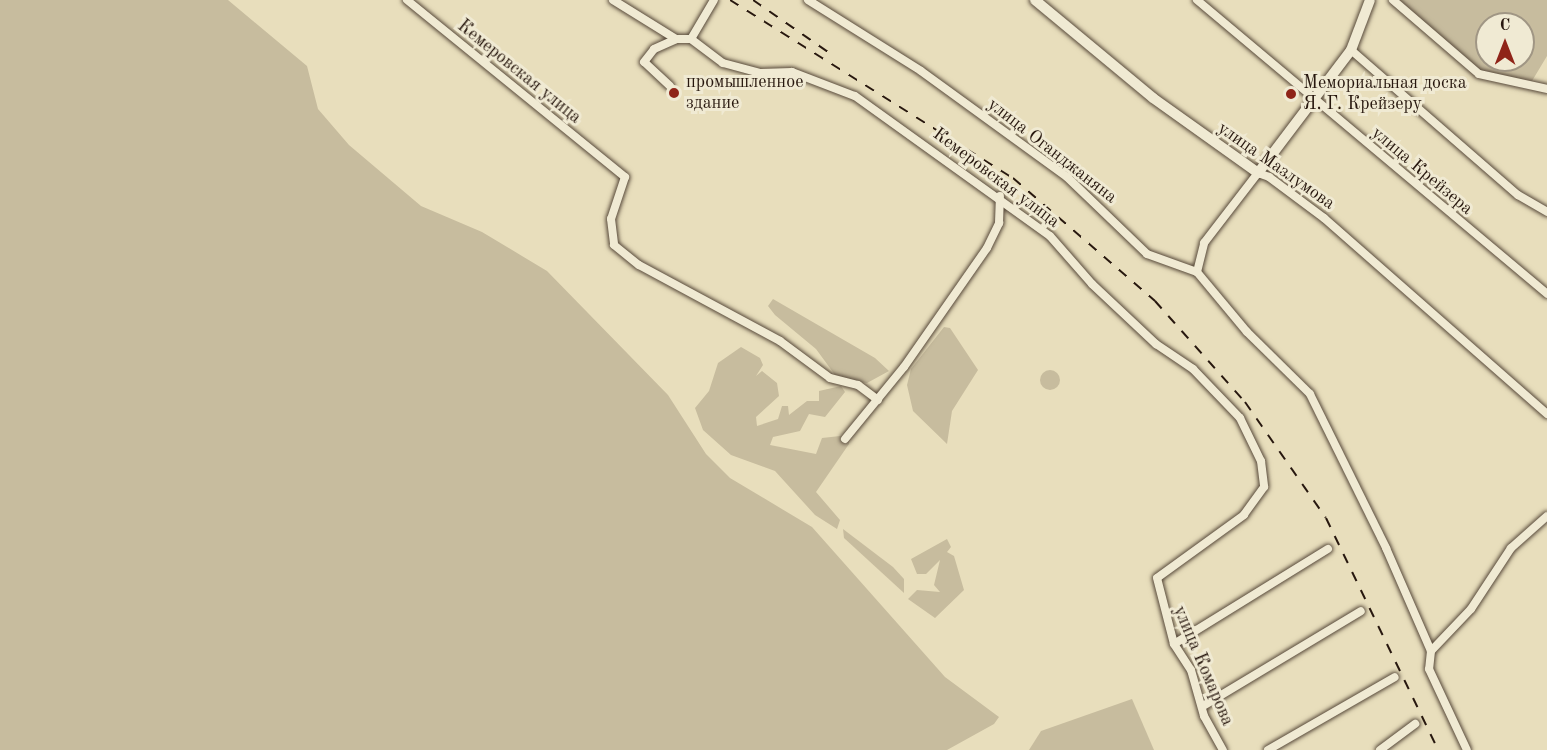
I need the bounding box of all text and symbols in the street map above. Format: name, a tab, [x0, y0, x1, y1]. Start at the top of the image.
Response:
north arrow	[1475, 12, 1535, 72]
street label: Кемеровская улица	[453, 15, 585, 129]
text: С	[1500, 18, 1510, 34]
place label: промышленное здание	[686, 72, 803, 115]
place label: Мемориальная доска Я. Г. Крейзеру	[1303, 73, 1467, 116]
marker: промышленное здание	[667, 86, 681, 100]
marker: Мемориальная доска Я. Г. Крейзеру	[1284, 87, 1298, 101]
street label: улица Оганджаняна	[983, 94, 1121, 208]
street label: улица Мазлумова	[1213, 117, 1339, 215]
street label: улица Крейзера	[1367, 122, 1477, 220]
street label: Кемеровская улица	[928, 123, 1064, 233]
street label: улица Комарова	[1168, 603, 1238, 729]

